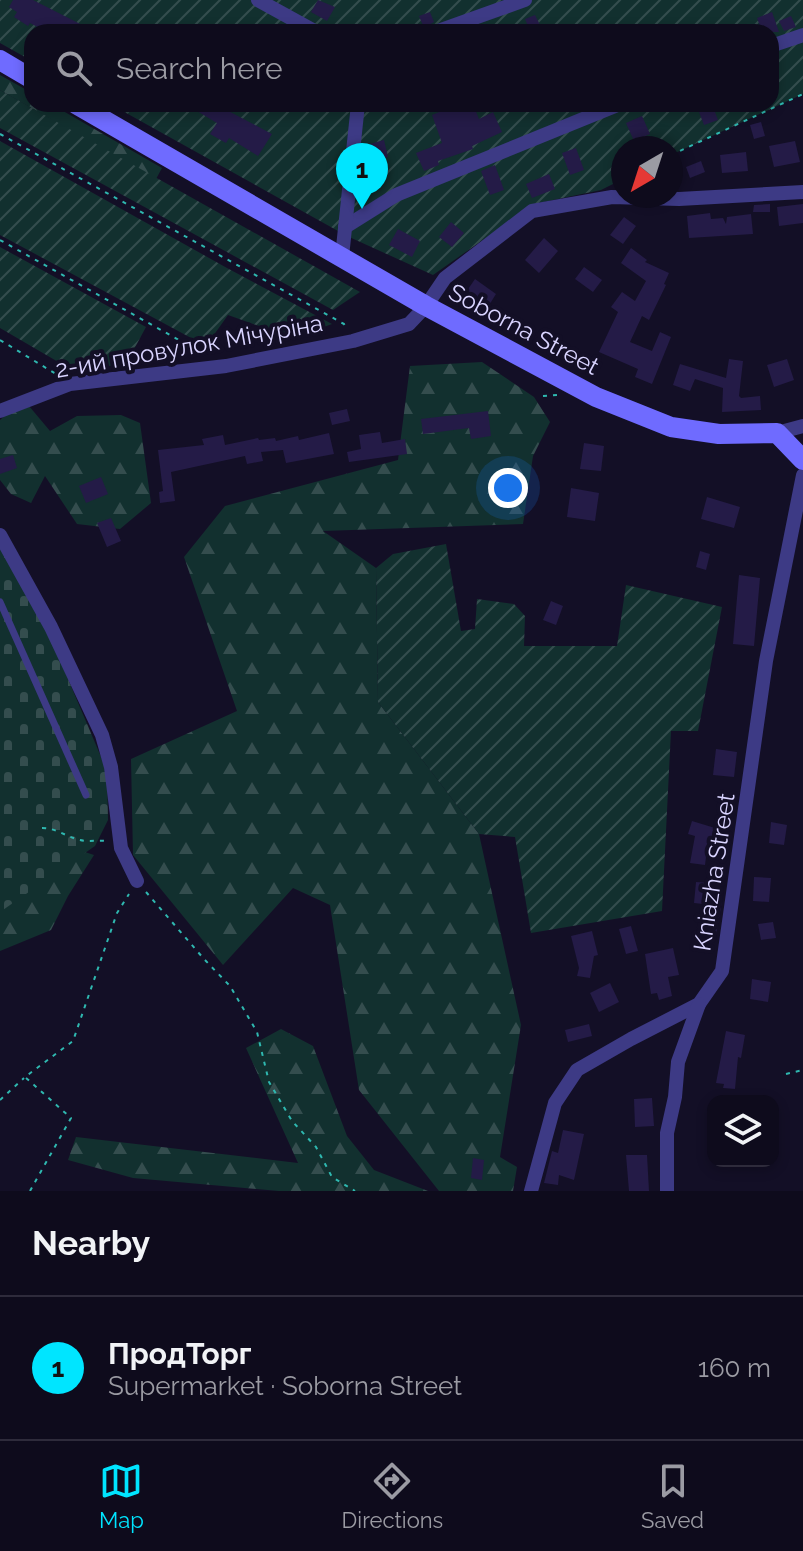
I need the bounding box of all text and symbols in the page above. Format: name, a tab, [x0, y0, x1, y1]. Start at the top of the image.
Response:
search box	[24, 24, 779, 112]
icon: search	[52, 46, 96, 90]
text: Search here	[116, 51, 283, 86]
north arrow	[611, 136, 683, 208]
pin: 1	[336, 143, 388, 209]
street label: Soborna Street	[444, 277, 604, 381]
street label: 2-ий провулок Мічуріна	[53, 308, 325, 384]
your location	[488, 468, 528, 508]
street label: Kniazha Street	[687, 791, 741, 953]
map controls	[707, 1095, 779, 1167]
button: layers	[707, 1095, 779, 1167]
text: Nearby	[32, 1223, 150, 1263]
text: ПродТорг	[108, 1336, 252, 1371]
text: 1	[52, 1353, 64, 1383]
text: 160 m	[698, 1353, 771, 1383]
text: Supermarket · Soborna Street	[108, 1371, 462, 1401]
tab: Map	[99, 1459, 144, 1533]
tab: Directions	[342, 1459, 443, 1533]
tab: Saved	[641, 1459, 704, 1533]

